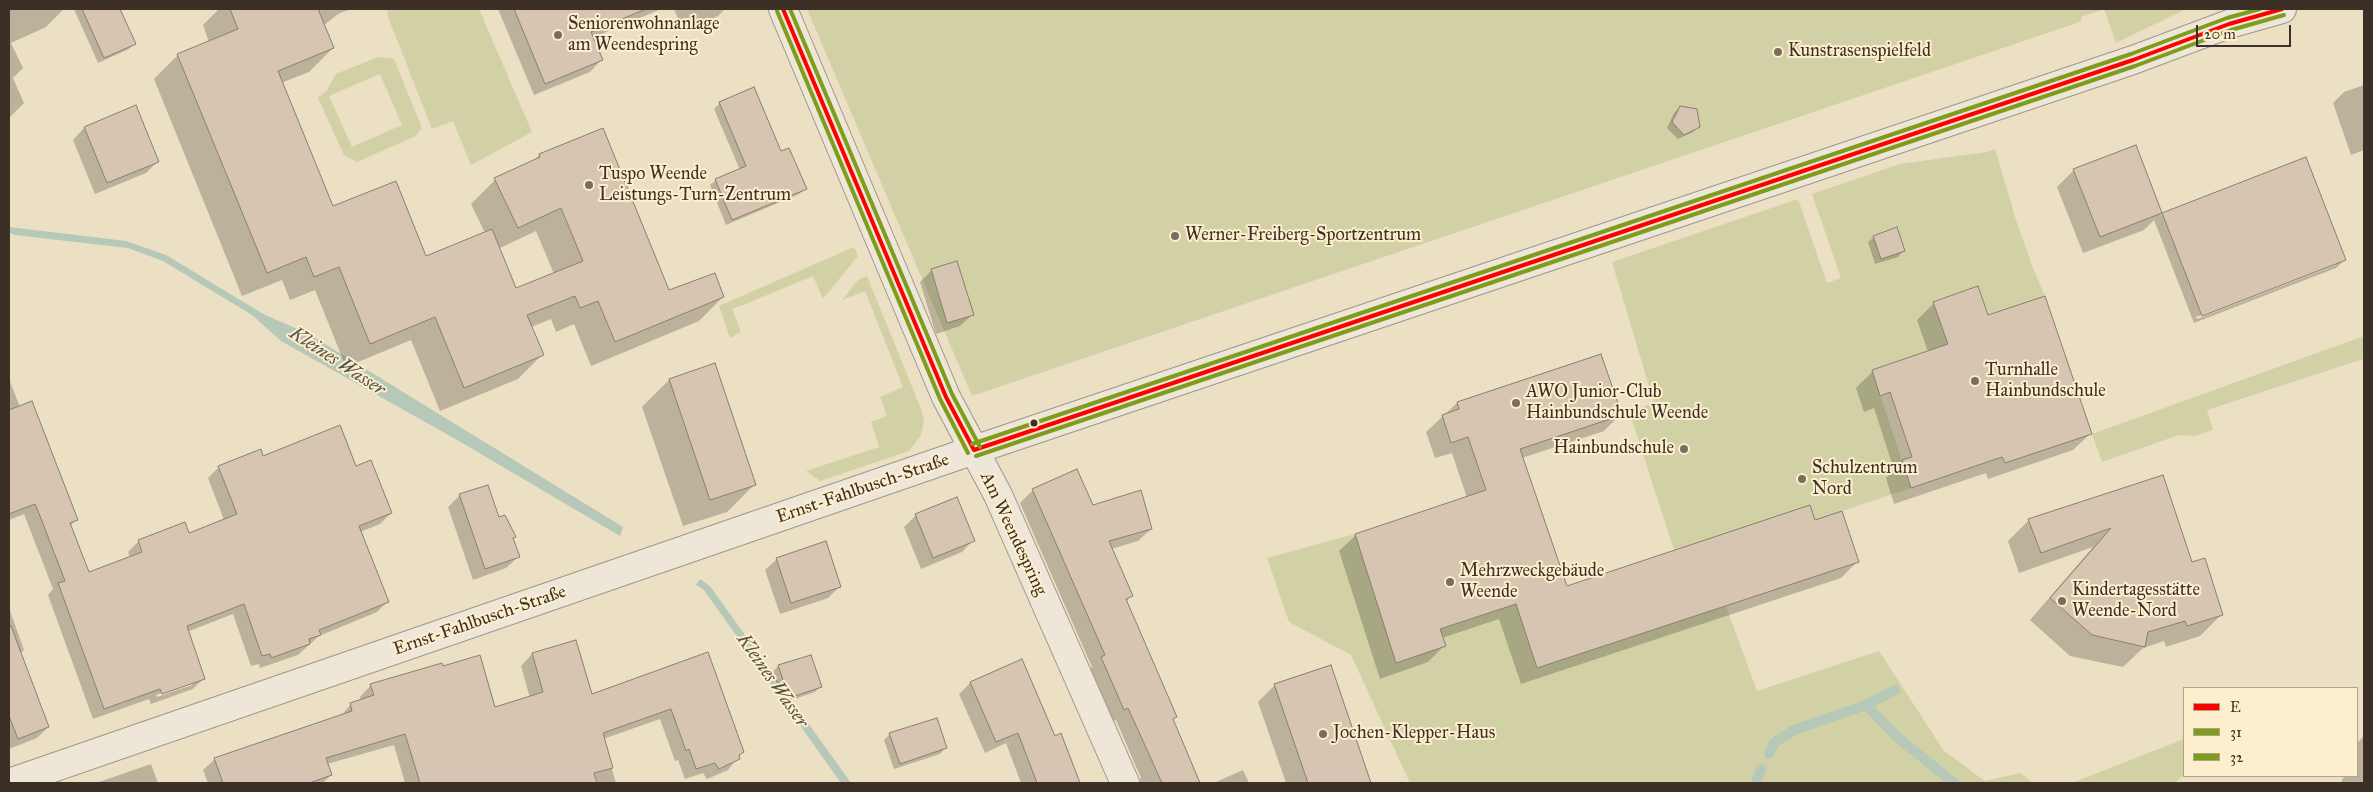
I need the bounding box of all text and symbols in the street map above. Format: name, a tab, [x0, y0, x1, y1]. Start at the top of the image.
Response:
place label: Seniorenwohnanlage am Weendespring	[568, 14, 720, 56]
scale bar	[2198, 15, 2293, 47]
text: 20 m	[2204, 25, 2236, 43]
marker: Seniorenwohnanlage am Weendespring	[552, 29, 564, 41]
place label: Kunstrasenspielfeld	[1788, 41, 1931, 63]
marker: Kunstrasenspielfeld	[1772, 46, 1784, 58]
place label: Tuspo Weende Leistungs-Turn-Zentrum	[599, 164, 791, 206]
marker: Tuspo Weende Leistungs-Turn-Zentrum	[583, 179, 595, 191]
place label: Werner-Freiberg-Sportzentrum	[1185, 225, 1421, 247]
marker: Werner-Freiberg-Sportzentrum	[1169, 230, 1181, 242]
water label: Kleines Wasser	[285, 323, 389, 401]
place label: Turnhalle Hainbundschule	[1985, 360, 2106, 402]
marker: Turnhalle Hainbundschule	[1969, 375, 1981, 387]
place label: AWO Junior-Club Hainbundschule Weende	[1526, 382, 1708, 424]
marker: AWO Junior-Club Hainbundschule Weende	[1510, 397, 1522, 409]
unlabelled marker	[1029, 418, 1039, 428]
place label: Hainbundschule	[1553, 438, 1674, 460]
marker: Hainbundschule	[1678, 443, 1690, 455]
street label: Ernst-Fahlbusch-Straße	[774, 449, 952, 529]
place label: Schulzentrum Nord	[1812, 458, 1918, 500]
street label: Am Weendespring	[975, 469, 1051, 599]
marker: Schulzentrum Nord	[1796, 473, 1808, 485]
place label: Mehrzweckgebäude Weende	[1460, 561, 1604, 604]
marker: Mehrzweckgebäude Weende	[1444, 576, 1456, 588]
place label: Kindertagesstätte Weende-Nord	[2072, 580, 2200, 622]
street label: Ernst-Fahlbusch-Straße	[391, 581, 569, 661]
marker: Kindertagesstätte Weende-Nord	[2056, 595, 2068, 607]
water label: Kleines Wasser	[731, 630, 813, 732]
legend	[2183, 687, 2358, 777]
text: E	[2230, 698, 2241, 716]
place label: Jochen-Klepper-Haus	[1333, 723, 1495, 745]
text: 31	[2230, 723, 2242, 741]
marker: Jochen-Klepper-Haus	[1317, 728, 1329, 740]
text: 32	[2230, 748, 2243, 766]

